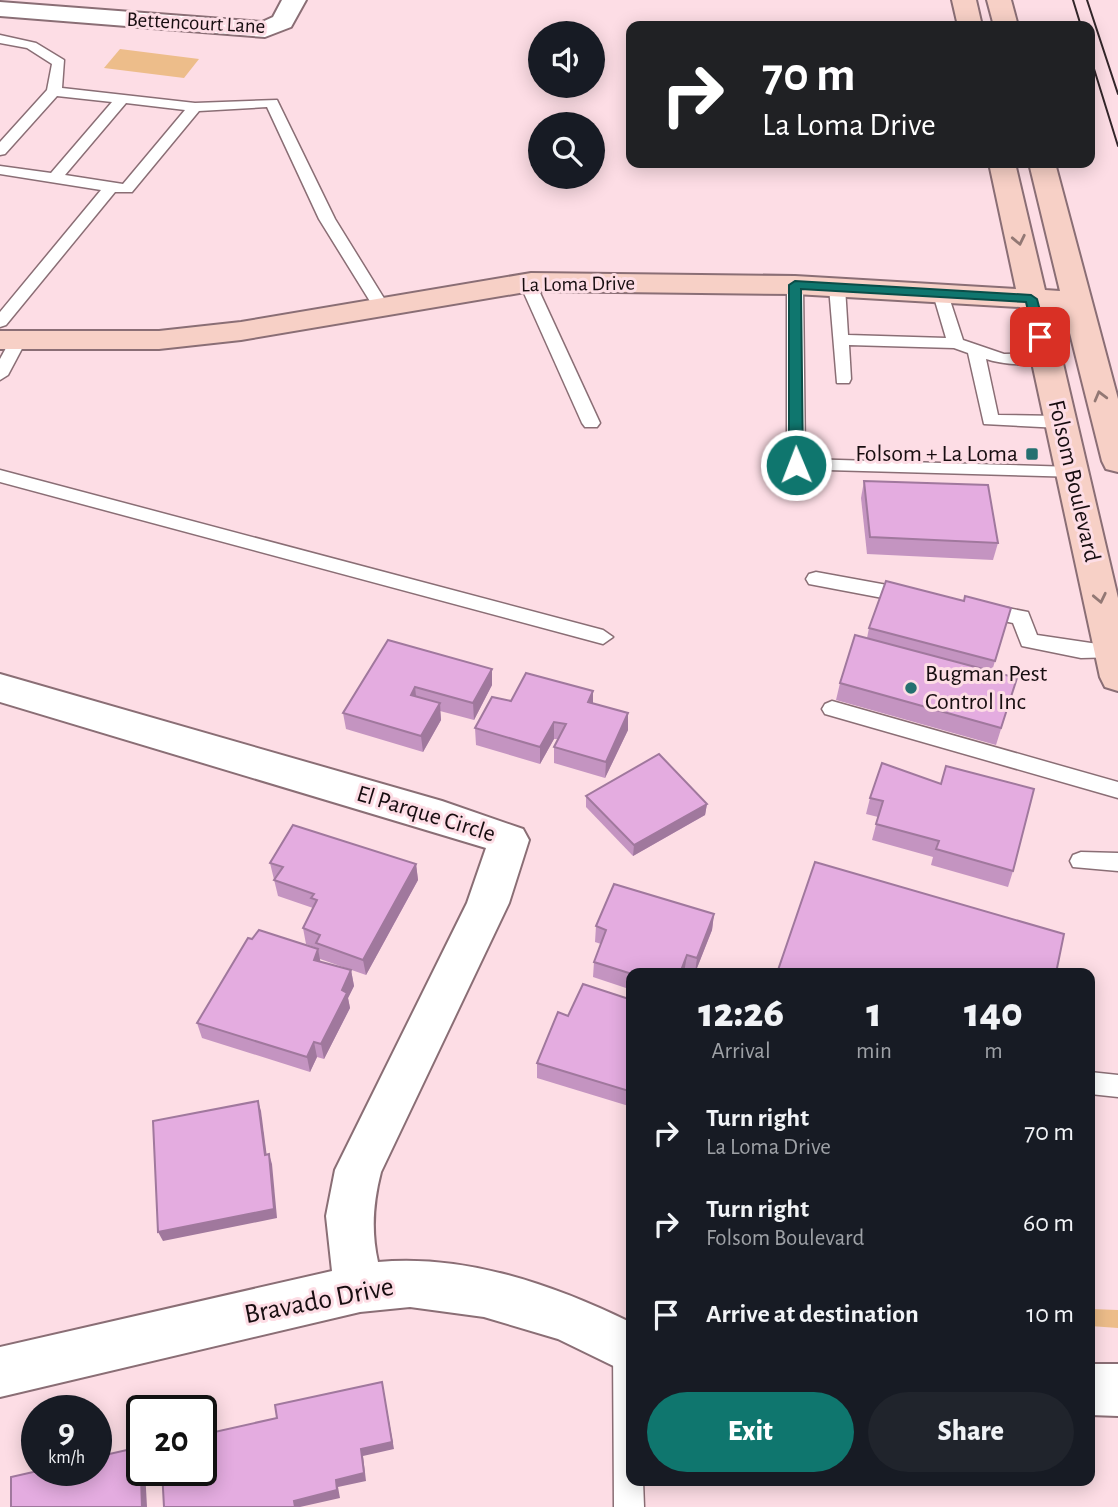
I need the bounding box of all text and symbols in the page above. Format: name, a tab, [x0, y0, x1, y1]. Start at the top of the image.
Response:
street label: Bettencourt Lane	[126, 9, 266, 37]
map controls	[528, 21, 605, 189]
button: sound	[528, 21, 605, 98]
icon: right	[647, 49, 738, 140]
text: 70 m	[762, 51, 856, 100]
text: La Loma Drive	[762, 109, 936, 141]
button: search	[528, 112, 605, 189]
one-way arrow	[1010, 234, 1025, 246]
street label: La Loma Drive	[521, 273, 635, 295]
pin	[1010, 307, 1070, 367]
icon: arrive	[1021, 318, 1059, 356]
one-way arrow	[1094, 390, 1108, 402]
street label: Folsom Boulevard	[1044, 398, 1104, 564]
position arrow	[759, 428, 833, 502]
place label: Folsom + La Loma	[855, 442, 1018, 466]
marker: Folsom + La Loma	[1024, 446, 1040, 462]
one-way arrow	[1092, 592, 1107, 604]
place label: Bugman Pest Control Inc	[925, 662, 1048, 714]
marker: Bugman Pest Control Inc	[903, 680, 919, 696]
street label: El Parque Circle	[354, 782, 498, 846]
text: 12:26	[698, 992, 784, 1034]
text: 1	[866, 992, 882, 1034]
text: 140	[964, 992, 1023, 1034]
text: Arrival	[711, 1040, 771, 1063]
text: min	[856, 1040, 892, 1063]
text: m	[984, 1040, 1003, 1063]
text: Turn right	[706, 1105, 809, 1131]
icon: right	[647, 1114, 685, 1152]
text: 70 m	[1024, 1119, 1074, 1145]
text: La Loma Drive	[706, 1136, 831, 1159]
text: Turn right	[706, 1196, 809, 1222]
icon: right	[647, 1205, 685, 1243]
text: 60 m	[1023, 1210, 1074, 1236]
text: Folsom Boulevard	[706, 1227, 864, 1250]
street label: Bravado Drive	[242, 1273, 396, 1329]
icon: arrive	[647, 1296, 685, 1334]
text: Arrive at destination	[706, 1301, 919, 1327]
text: 10 m	[1026, 1301, 1074, 1327]
button: Exit	[647, 1392, 854, 1472]
button: Share	[868, 1392, 1074, 1472]
speed limit sign: 20	[126, 1395, 217, 1486]
text: 9	[58, 1414, 75, 1449]
text: km/h	[48, 1449, 85, 1467]

